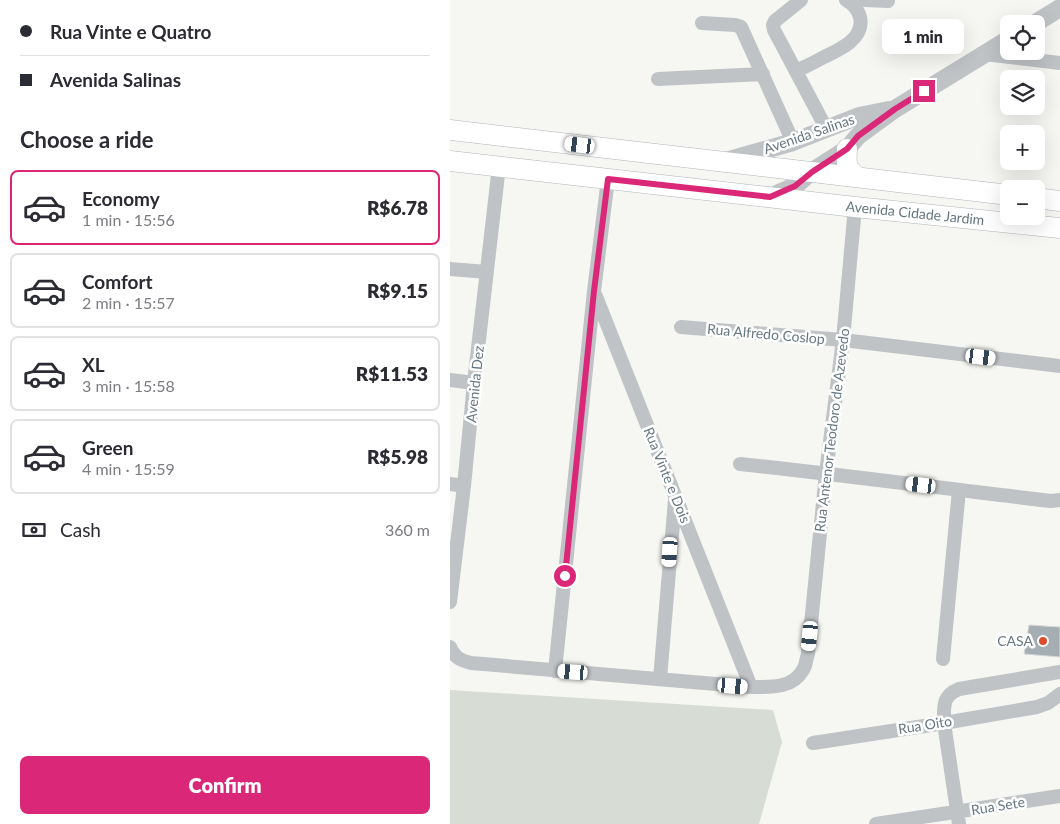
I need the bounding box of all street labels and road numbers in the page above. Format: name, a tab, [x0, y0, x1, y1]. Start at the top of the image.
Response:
street label: Avenida Salinas	[761, 110, 856, 157]
street label: Avenida Cidade Jardim	[845, 197, 985, 228]
street label: Rua Alfredo Coslop	[707, 320, 826, 347]
street label: Rua Antenor Teodoro de Azevedo	[811, 327, 852, 533]
street label: Avenida Dez	[462, 345, 487, 423]
street label: Rua Vinte e Dois	[641, 424, 694, 525]
street label: Rua Oito	[897, 712, 953, 737]
street label: Rua Sete	[970, 793, 1026, 818]

